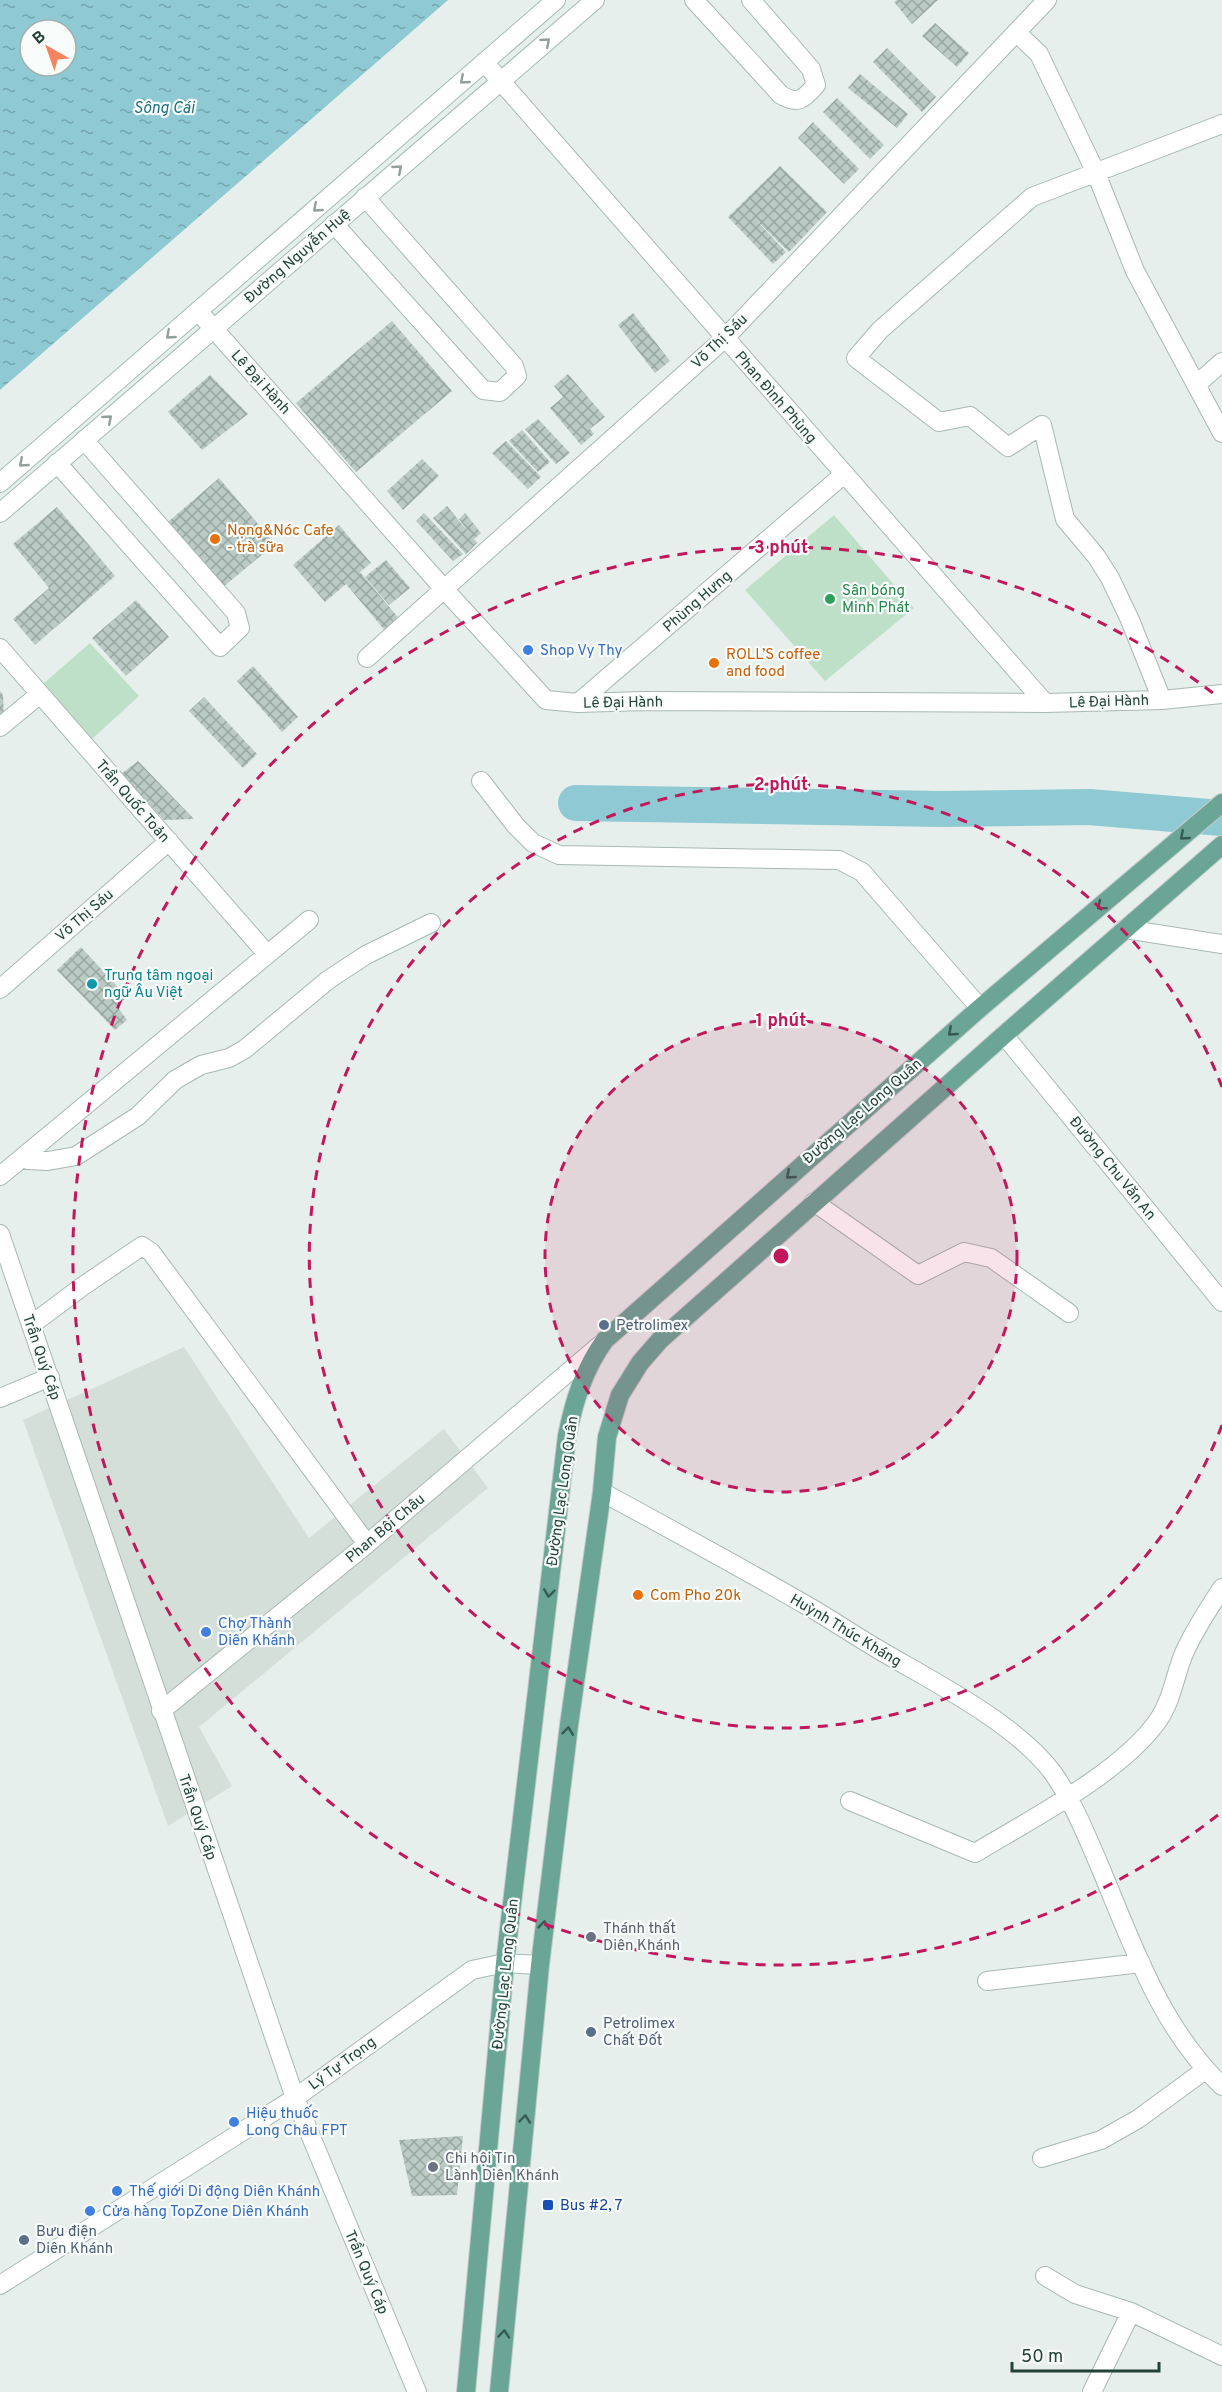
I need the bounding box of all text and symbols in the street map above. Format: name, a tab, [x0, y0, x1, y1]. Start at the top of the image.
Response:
north arrow	[18, 18, 78, 78]
text: B	[29, 27, 50, 49]
one-way arrow	[539, 38, 550, 49]
one-way arrow	[460, 73, 471, 84]
water label: Sông Cái	[134, 99, 195, 119]
one-way arrow	[392, 165, 402, 176]
one-way arrow	[313, 200, 324, 211]
street label: Đường Nguyễn Huệ	[240, 204, 355, 308]
street label: Võ Thị Sáu	[688, 311, 752, 374]
one-way arrow	[166, 328, 177, 339]
street label: Lê Đại Hành	[226, 347, 294, 419]
street label: Phan Đình Phùng	[730, 348, 820, 448]
one-way arrow	[101, 416, 112, 427]
one-way arrow	[19, 456, 30, 467]
place label: Nọng&Nóc Cafe - trà sữa	[227, 522, 334, 558]
marker: Nọng&Nóc Cafe - trà sữa	[208, 532, 222, 546]
text: 3 phút	[754, 537, 808, 560]
street label: Phùng Hưng	[660, 567, 736, 637]
place label: Sân bóng Minh Phát	[842, 582, 910, 618]
marker: Sân bóng Minh Phát	[823, 592, 837, 606]
place label: Shop Vy Thy	[540, 642, 623, 661]
marker: Shop Vy Thy	[521, 643, 535, 657]
place label: ROLL’S coffee and food	[726, 646, 820, 682]
marker: ROLL’S coffee and food	[707, 656, 721, 670]
street label: Lê Đại Hành	[1069, 692, 1149, 713]
street label: Lê Đại Hành	[583, 693, 663, 714]
street label: Trần Quốc Toản	[91, 756, 174, 847]
text: 2 phút	[754, 774, 808, 797]
one-way arrow	[1180, 829, 1191, 840]
street label: Võ Thị Sáu	[52, 886, 118, 947]
one-way arrow	[1097, 899, 1108, 910]
place label: Trung tâm ngoại ngữ Âu Việt	[104, 967, 213, 1003]
marker: Trung tâm ngoại ngữ Âu Việt	[85, 977, 99, 991]
text: 1 phút	[756, 1010, 806, 1033]
one-way arrow	[948, 1025, 959, 1036]
street label: Đường Lạc Long Quân	[799, 1055, 927, 1169]
street label: Đường Chu Văn An	[1064, 1113, 1159, 1224]
one-way arrow	[786, 1168, 797, 1179]
centre of rings	[771, 1246, 791, 1266]
street label: Trần Quý Cáp	[17, 1312, 65, 1403]
place label: Petrolimex	[616, 1317, 689, 1336]
marker: Petrolimex	[597, 1318, 611, 1332]
street label: Đường Lạc Long Quân	[544, 1415, 583, 1568]
street label: Phan Bội Châu	[342, 1490, 430, 1568]
place label: Com Pho 20k	[650, 1587, 741, 1606]
one-way arrow	[543, 1588, 555, 1597]
marker: Com Pho 20k	[631, 1588, 645, 1602]
street label: Huỳnh Thúc Kháng	[786, 1591, 904, 1672]
place label: Chợ Thành Diên Khánh	[218, 1615, 295, 1651]
marker: Chợ Thành Diên Khánh	[199, 1625, 213, 1639]
one-way arrow	[561, 1727, 574, 1736]
street label: Trần Quý Cáp	[173, 1772, 221, 1863]
street label: Đường Lạc Long Quân	[489, 1898, 524, 2051]
place label: Thánh thất Diên Khánh	[603, 1919, 680, 1956]
one-way arrow	[538, 1920, 550, 1929]
marker: Thánh thất Diên Khánh	[584, 1930, 598, 1944]
place label: Petrolimex Chất Đốt	[603, 2015, 676, 2051]
marker: Petrolimex Chất Đốt	[584, 2025, 598, 2039]
street label: Lý Tự Trọng	[305, 2033, 380, 2095]
place label: Hiệu thuốc Long Châu FPT	[246, 2104, 348, 2141]
one-way arrow	[519, 2114, 531, 2123]
marker: Hiệu thuốc Long Châu FPT	[227, 2115, 241, 2129]
place label: Chi hội Tin Lành Diên Khánh	[445, 2150, 559, 2186]
marker: Chi hội Tin Lành Diên Khánh	[426, 2160, 440, 2174]
place label: Thế giới Di động Diên Khánh	[129, 2182, 320, 2202]
marker: Thế giới Di động Diên Khánh	[110, 2184, 124, 2198]
place label: Bus #2, 7	[560, 2197, 623, 2216]
marker: Bus #2, 7	[541, 2198, 555, 2212]
place label: Cửa hàng TopZone Diên Khánh	[102, 2203, 309, 2222]
marker: Cửa hàng TopZone Diên Khánh	[83, 2204, 97, 2218]
place label: Bưu điện Diên Khánh	[36, 2223, 113, 2259]
street label: Trần Quý Cáp	[339, 2227, 393, 2318]
marker: Bưu điện Diên Khánh	[17, 2233, 31, 2247]
one-way arrow	[497, 2329, 510, 2338]
scale bar	[1012, 2335, 1159, 2373]
text: 50 m	[1021, 2346, 1063, 2369]

